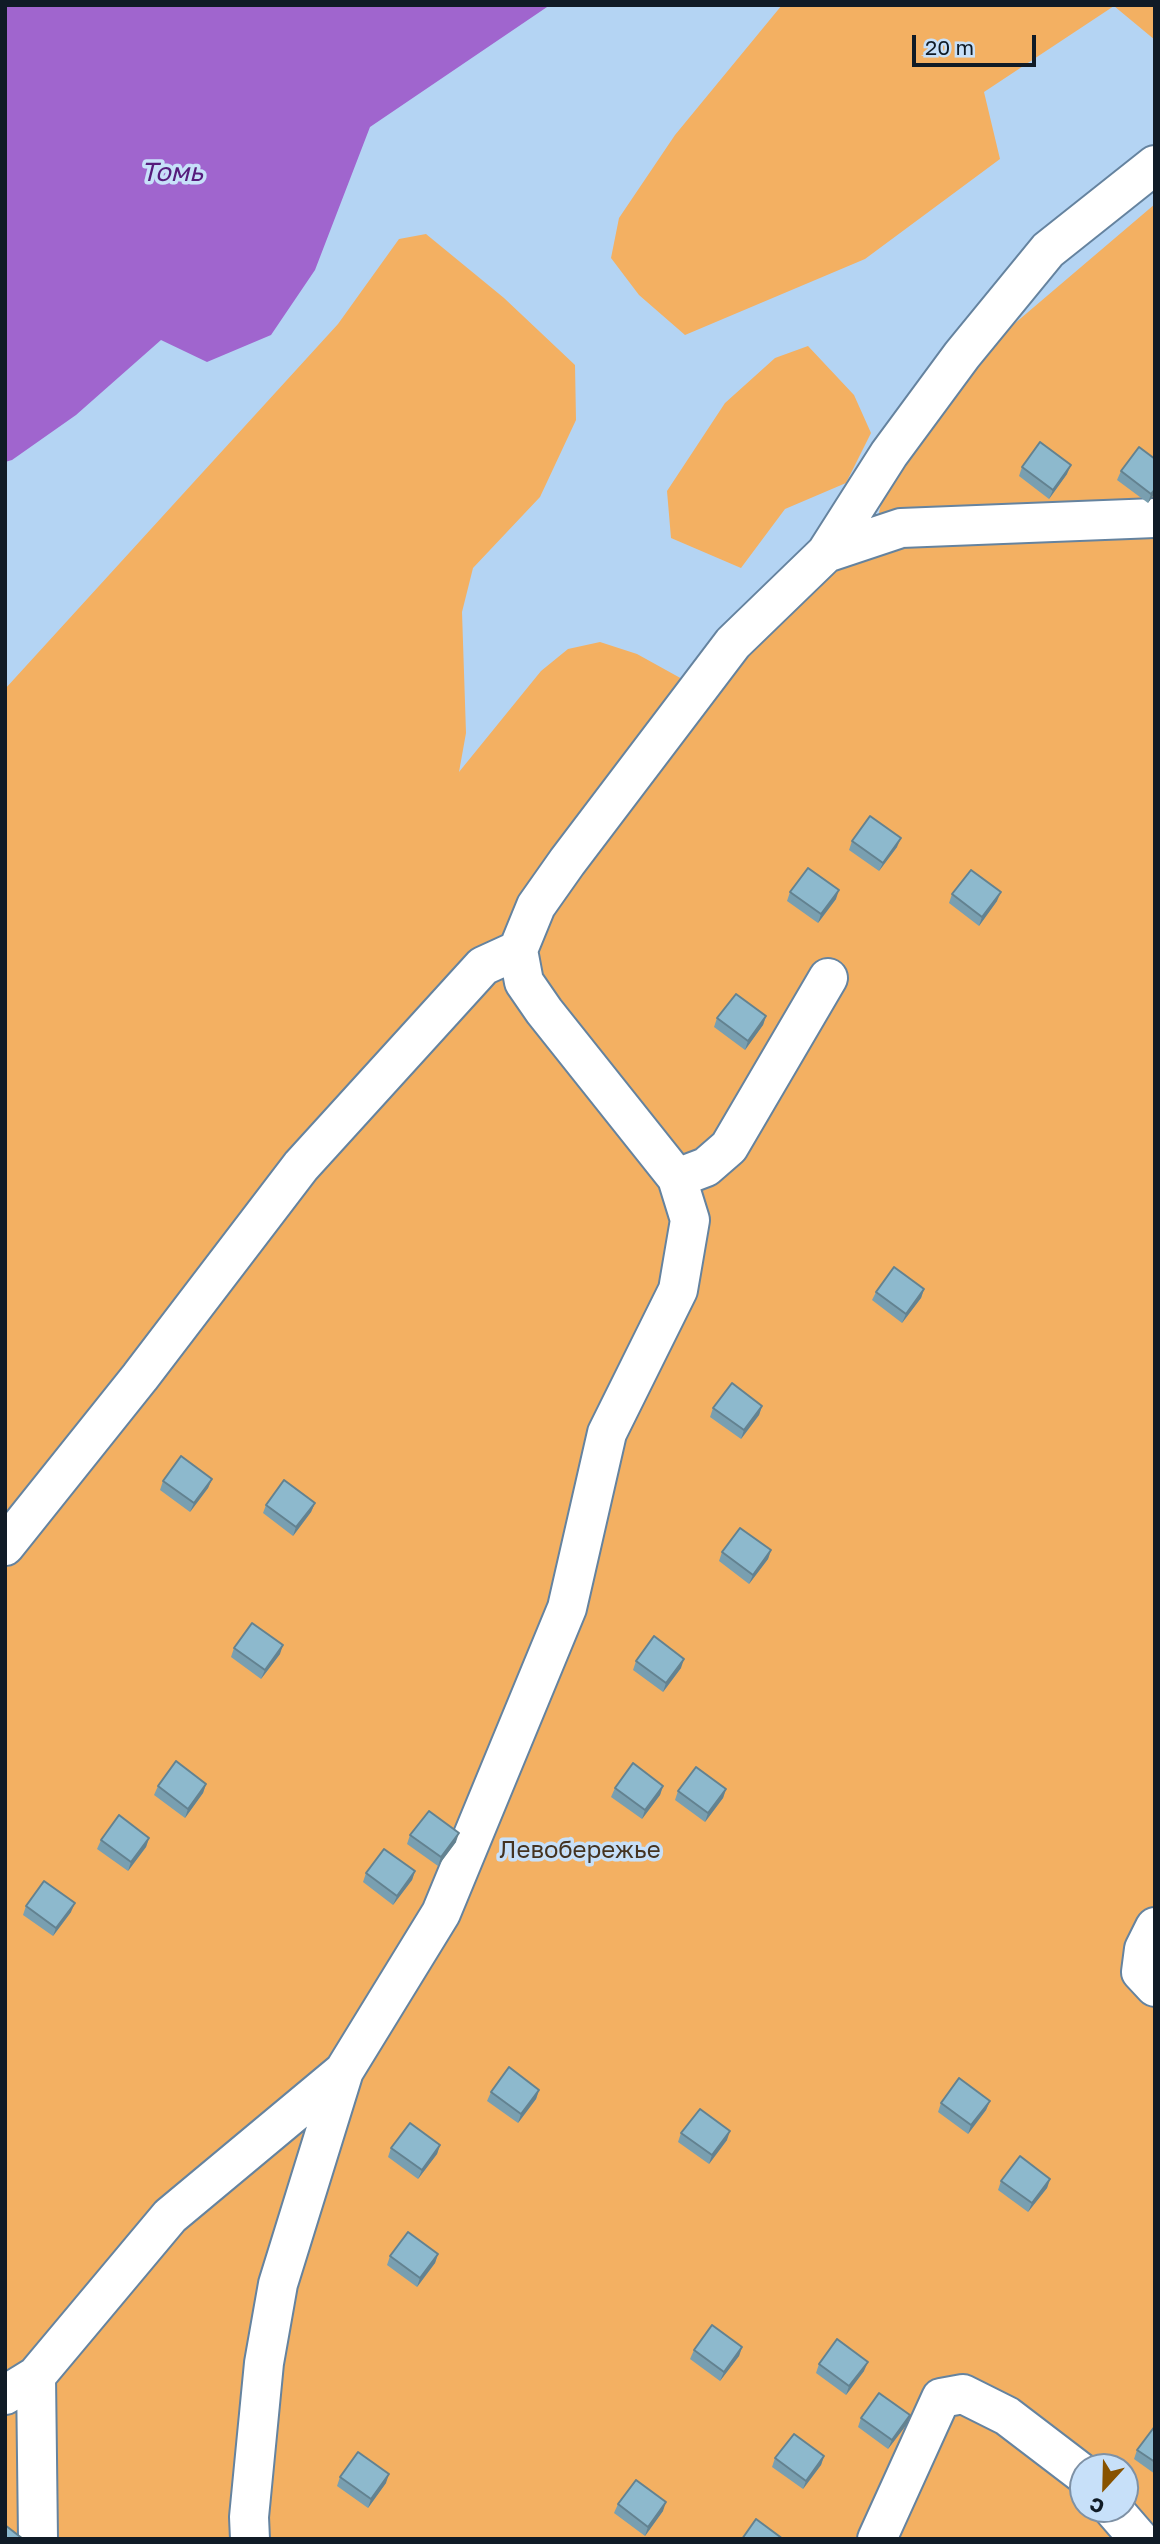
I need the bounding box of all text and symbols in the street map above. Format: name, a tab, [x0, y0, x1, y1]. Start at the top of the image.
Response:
scale bar	[915, 21, 1039, 65]
text: 20 m	[925, 34, 974, 60]
water label: Томь	[141, 157, 203, 189]
park label: Левобережье	[499, 1836, 661, 1864]
north arrow	[1069, 2453, 1139, 2523]
text: С	[1086, 2493, 1107, 2519]

